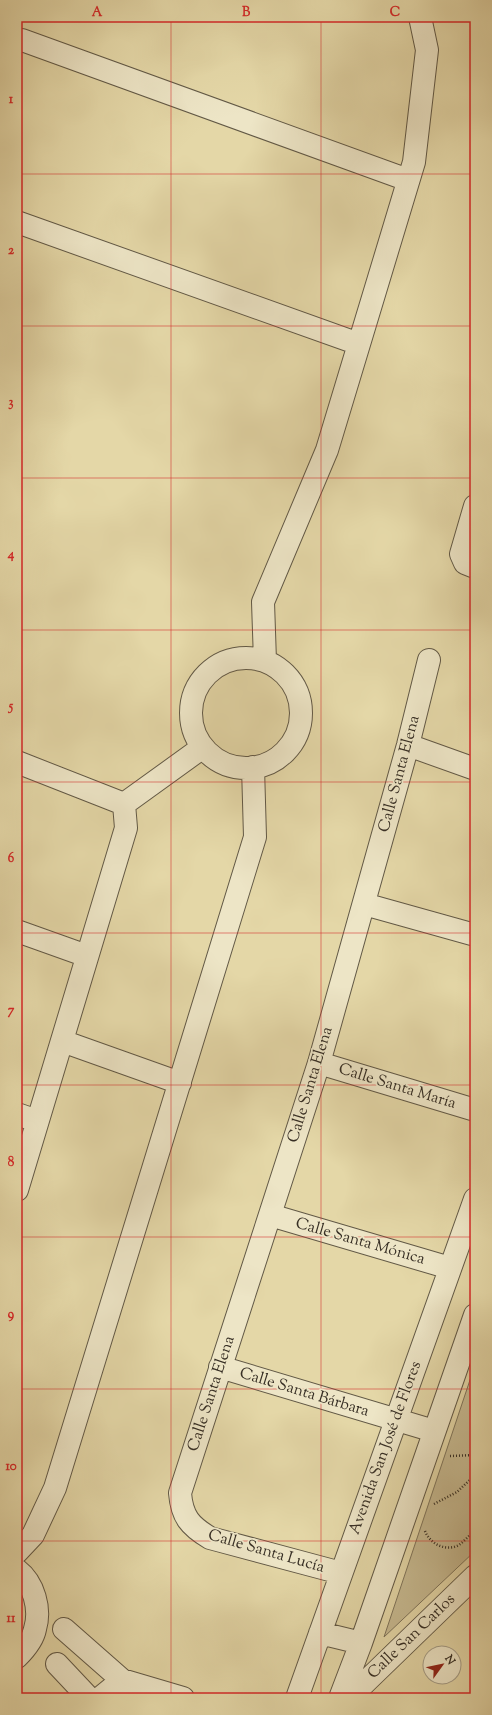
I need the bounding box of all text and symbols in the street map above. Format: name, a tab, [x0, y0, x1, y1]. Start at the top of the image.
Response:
text: A	[92, 4, 103, 22]
text: B	[242, 4, 251, 22]
text: C	[390, 4, 400, 22]
text: 1	[9, 91, 14, 109]
text: 2	[8, 242, 15, 260]
text: 3	[8, 394, 14, 412]
text: 4	[7, 546, 15, 564]
text: 5	[8, 698, 14, 716]
street label: Calle Santa Elena	[373, 712, 427, 835]
text: 6	[8, 850, 15, 868]
text: 7	[8, 1002, 15, 1020]
street label: Calle Santa Elena	[282, 1023, 340, 1146]
street label: Calle Santa María	[335, 1058, 459, 1116]
text: 8	[8, 1154, 15, 1172]
street label: Calle Santa Mónica	[292, 1212, 428, 1272]
text: 9	[8, 1306, 15, 1324]
street label: Calle Santa Elena	[182, 1333, 242, 1455]
street label: Avenida San José de Flores	[344, 1358, 428, 1538]
street label: Calle Santa Bárbara	[236, 1362, 372, 1424]
text: 10	[5, 1458, 17, 1476]
street label: Calle Santa Lucía	[205, 1524, 328, 1580]
street label: Calle San Carlos	[363, 1589, 461, 1685]
text: 11	[7, 1610, 16, 1628]
north arrow	[422, 1645, 462, 1685]
text: N	[440, 1651, 459, 1668]

